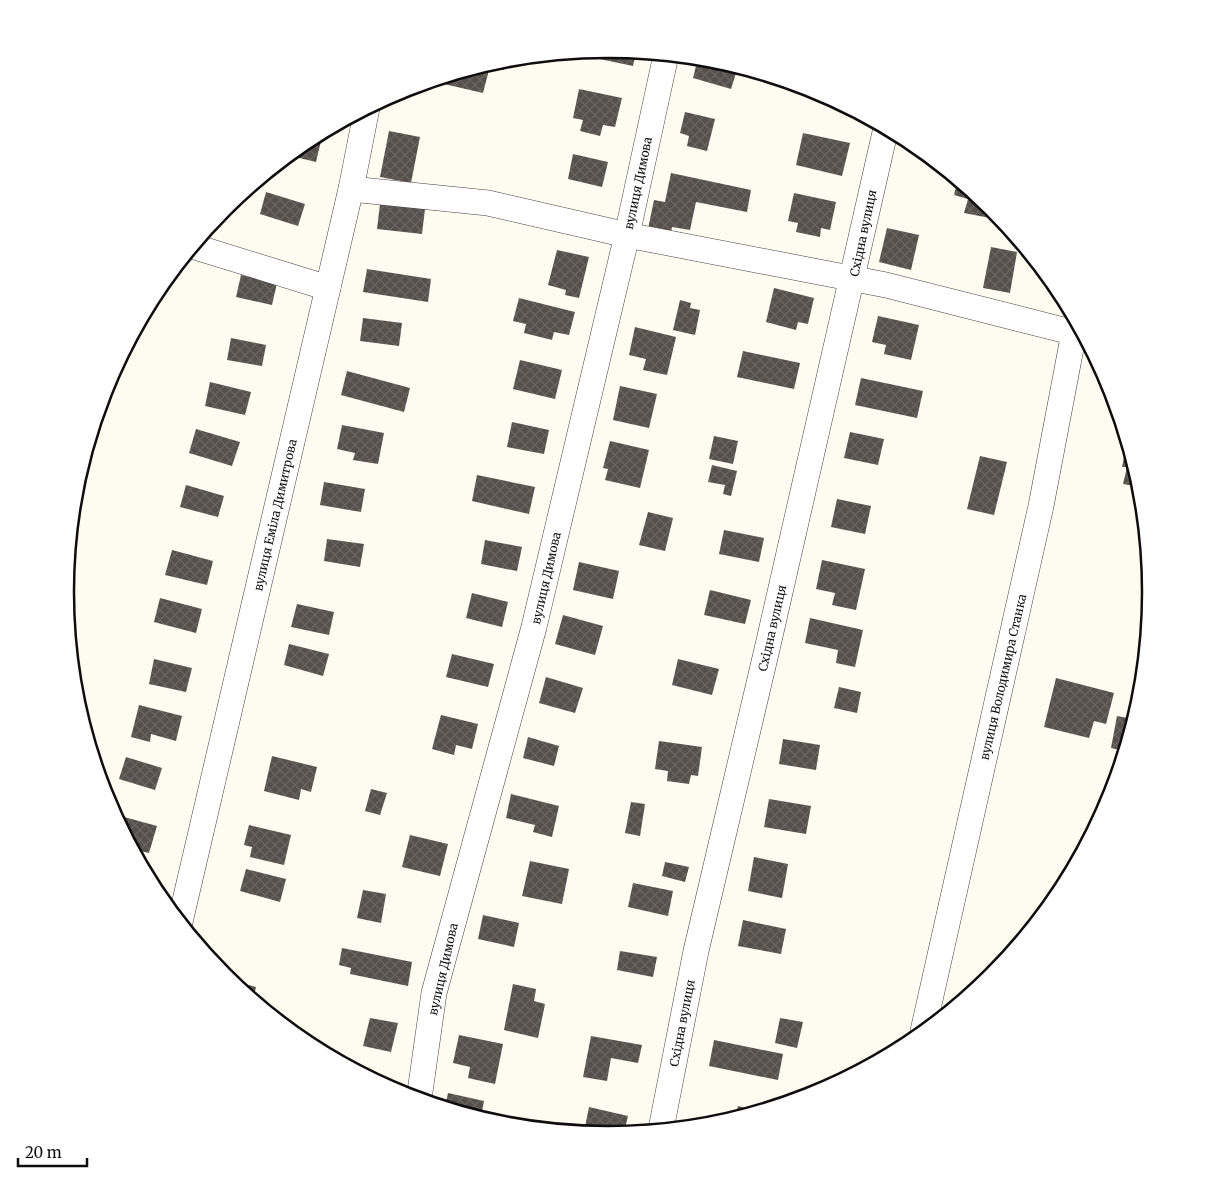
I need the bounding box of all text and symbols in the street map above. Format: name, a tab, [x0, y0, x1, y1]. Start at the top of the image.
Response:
street label: вулиця Димова	[621, 135, 655, 231]
street label: Східна вулиця	[846, 188, 880, 278]
street label: вулиця Еміла Димитрова	[250, 437, 300, 592]
street label: вулиця Димова	[528, 530, 564, 626]
street label: Східна вулиця	[755, 583, 789, 673]
street label: вулиця Володимира Станка	[977, 592, 1030, 762]
street label: вулиця Димова	[425, 921, 461, 1017]
street label: Східна вулиця	[666, 978, 698, 1068]
scale bar	[18, 1136, 86, 1168]
text: 20 m	[25, 1143, 62, 1162]

